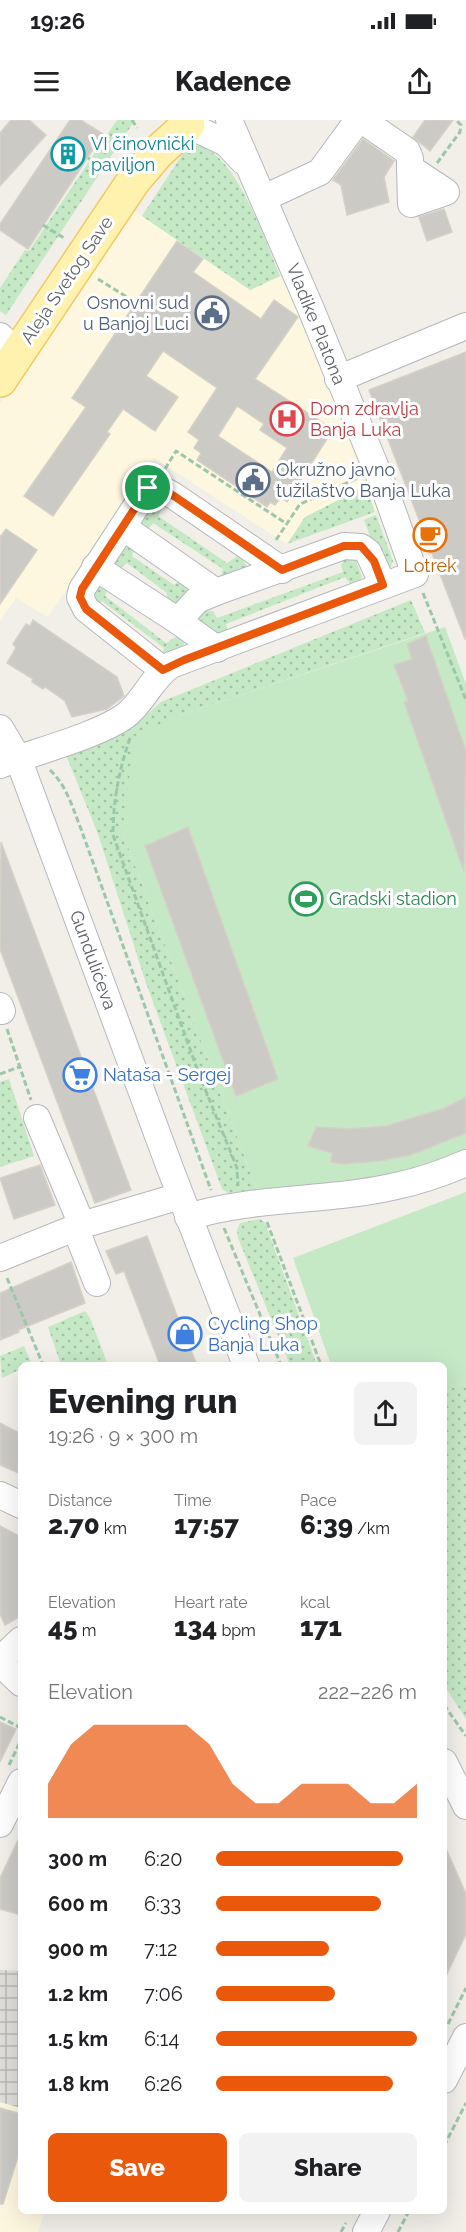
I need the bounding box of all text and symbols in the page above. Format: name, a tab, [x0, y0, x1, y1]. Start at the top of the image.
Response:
text: 19:26	[30, 8, 85, 34]
icon: menu	[30, 65, 63, 98]
icon: share	[403, 65, 436, 98]
text: Kadence	[175, 66, 291, 97]
place label: VI činovnički paviljon	[91, 133, 194, 175]
building icon: VI činovnički paviljon	[50, 136, 86, 172]
street label: Aleja Svetog Save	[16, 212, 117, 347]
street label: Vladike Platona	[283, 260, 350, 388]
place label: Osnovni sud u Banjoj Luci	[83, 292, 189, 334]
public building icon: Osnovni sud u Banjoj Luci	[194, 295, 230, 331]
place label: Dom zdravlja Banja Luka	[310, 398, 419, 440]
hospital icon: Dom zdravlja Banja Luka	[269, 401, 305, 437]
place label: Okružno javno tužilaštvo Banja Luka	[276, 459, 451, 501]
pin	[122, 462, 173, 513]
public building icon: Okružno javno tužilaštvo Banja Luka	[235, 462, 271, 498]
icon: arrive	[131, 471, 164, 504]
cafe icon: Lotrek	[412, 517, 448, 553]
place label: Lotrek	[403, 555, 457, 576]
sports icon: Gradski stadion	[288, 881, 324, 917]
place label: Gradski stadion	[329, 888, 457, 909]
street label: Gundulićeva	[66, 907, 121, 1012]
supermarket icon: Nataša - Sergej	[62, 1057, 98, 1093]
place label: Nataša - Sergej	[103, 1064, 231, 1085]
place label: Cycling Shop Banja Luka	[208, 1313, 318, 1355]
shop icon: Cycling Shop Banja Luka	[167, 1316, 203, 1352]
text: Evening run	[48, 1382, 238, 1421]
button: share	[354, 1382, 417, 1445]
text: 19:26 · 9 × 300 m	[48, 1424, 198, 1448]
text: Distance	[48, 1491, 112, 1510]
text: Time	[174, 1491, 211, 1510]
text: Pace	[300, 1491, 337, 1510]
text: 2.70	[48, 1510, 100, 1540]
text: 17:57	[174, 1510, 239, 1540]
text: 6:39	[300, 1510, 353, 1540]
text: km	[100, 1519, 127, 1538]
text: /km	[353, 1519, 390, 1538]
text: Elevation	[48, 1593, 116, 1612]
text: Heart rate	[174, 1593, 248, 1612]
text: kcal	[300, 1593, 330, 1612]
text: 45	[48, 1612, 78, 1642]
text: 134	[174, 1612, 217, 1642]
text: 171	[300, 1612, 342, 1642]
text: m	[78, 1621, 96, 1640]
text: bpm	[217, 1621, 256, 1640]
text: Elevation	[48, 1680, 133, 1704]
text: 222–226 m	[318, 1680, 417, 1704]
text: 300 m	[48, 1847, 107, 1871]
text: 6:20	[144, 1847, 182, 1871]
text: 600 m	[48, 1892, 108, 1916]
text: 6:33	[144, 1892, 181, 1916]
text: 900 m	[48, 1937, 108, 1961]
text: 7:12	[144, 1937, 177, 1961]
text: 1.2 km	[48, 1982, 108, 2006]
text: 7:06	[144, 1982, 183, 2006]
text: 1.5 km	[48, 2027, 108, 2051]
text: 6:14	[144, 2027, 179, 2051]
text: 1.8 km	[48, 2072, 109, 2096]
text: 6:26	[144, 2072, 182, 2096]
button: Save	[48, 2133, 227, 2202]
button: Share	[239, 2133, 417, 2202]

